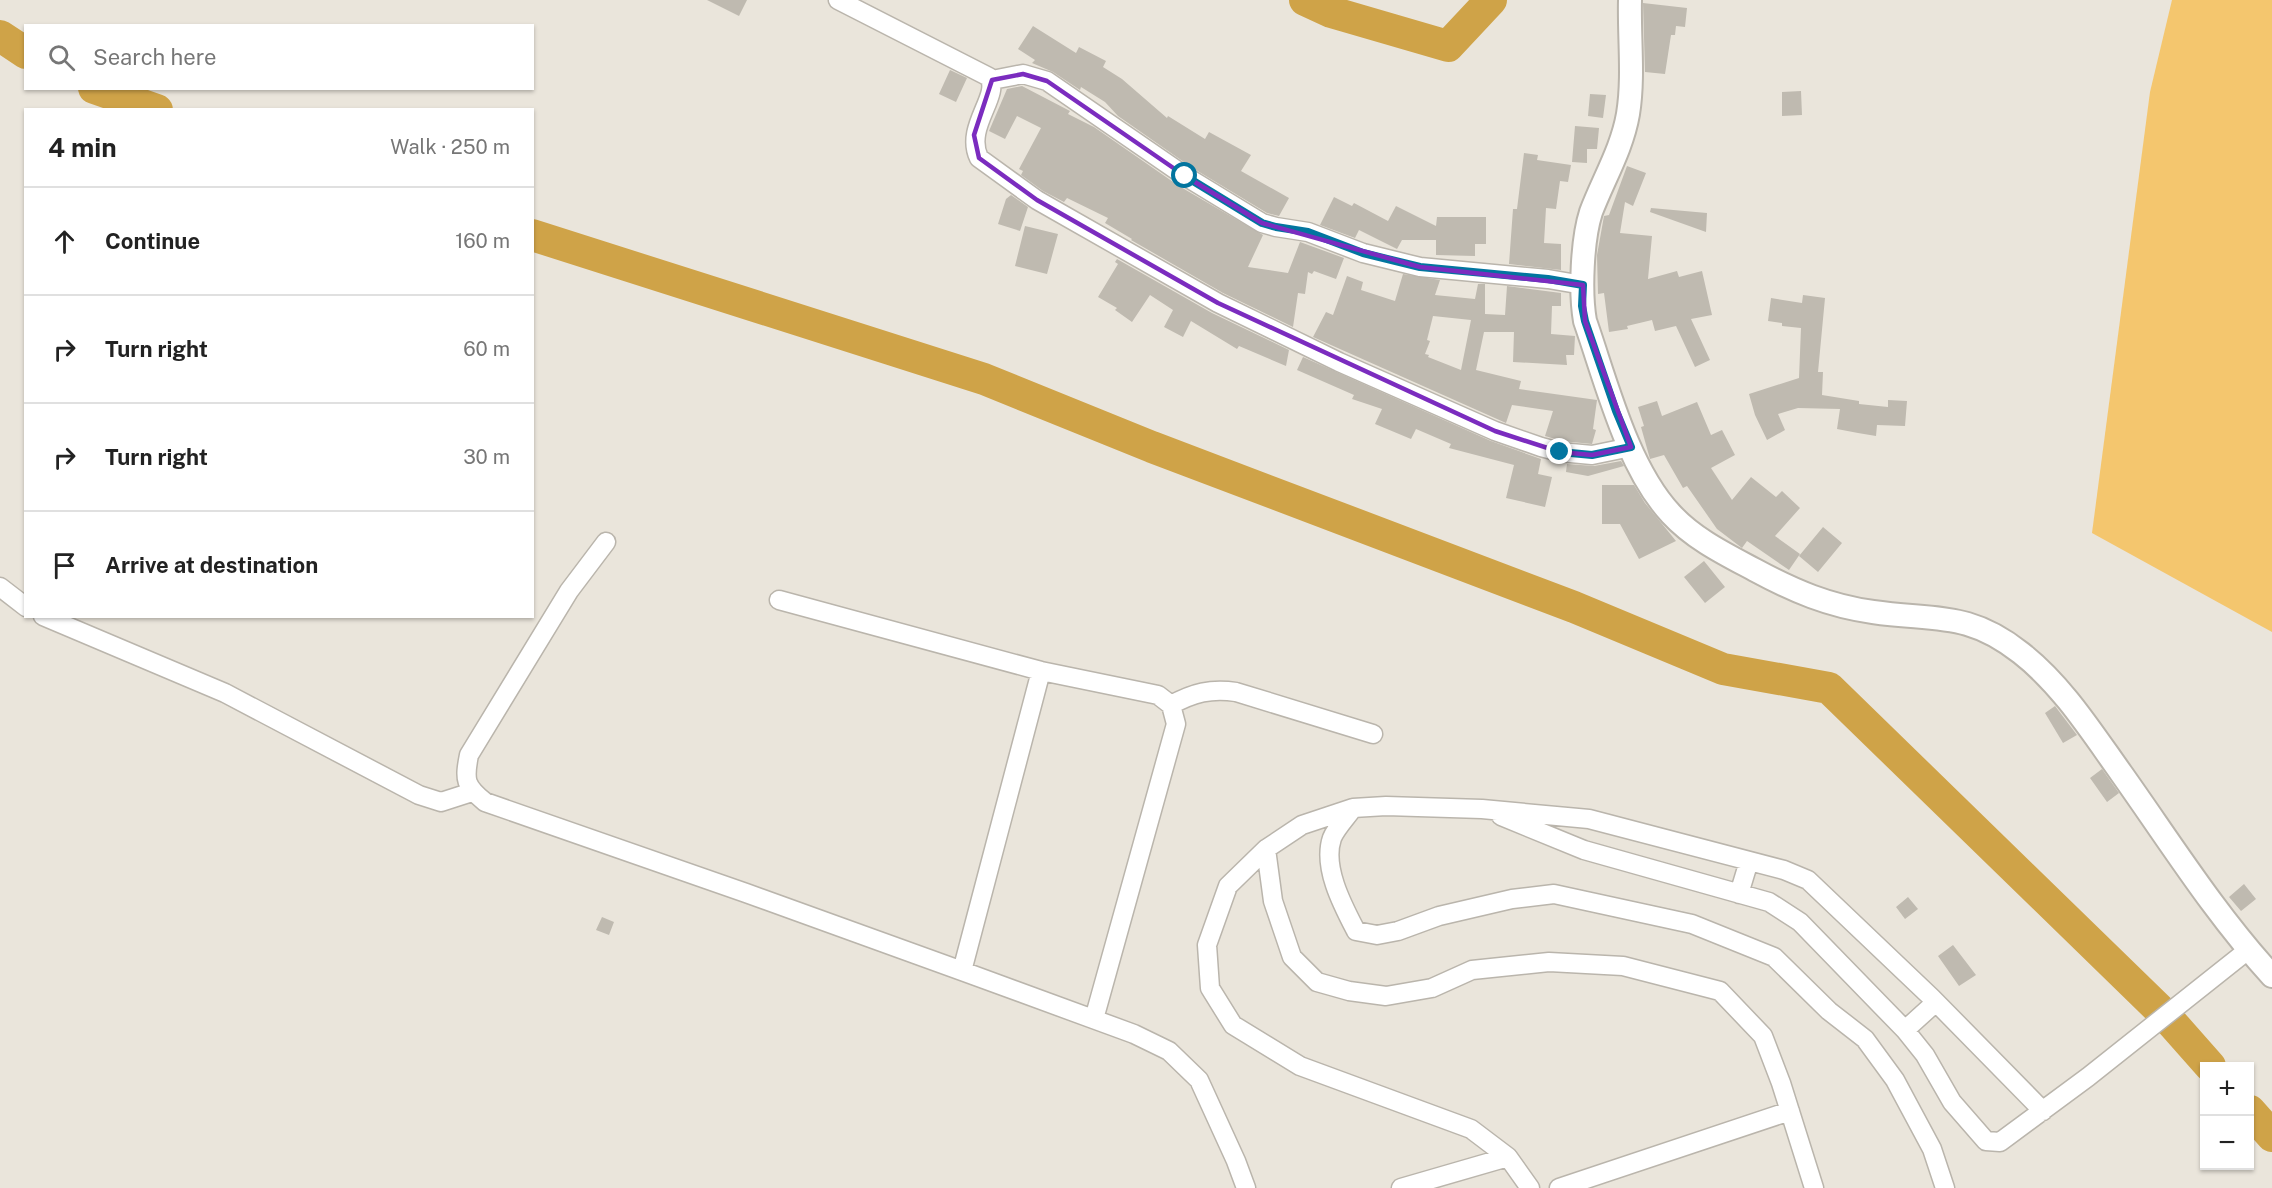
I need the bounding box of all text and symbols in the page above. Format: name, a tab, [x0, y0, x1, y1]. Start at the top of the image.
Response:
search box	[24, 24, 534, 90]
icon: search	[45, 41, 78, 74]
text: Search here	[93, 44, 217, 70]
text: 4 min	[48, 132, 117, 163]
text: Walk · 250 m	[390, 135, 510, 159]
route start	[1171, 162, 1197, 188]
icon: ahead	[48, 225, 81, 258]
text: Continue	[105, 228, 200, 254]
text: 160 m	[455, 229, 510, 253]
icon: right	[48, 333, 81, 366]
text: Turn right	[105, 336, 208, 362]
text: 60 m	[463, 337, 510, 361]
route end	[1546, 438, 1572, 464]
icon: right	[48, 441, 81, 474]
text: Turn right	[105, 444, 208, 470]
text: 30 m	[463, 445, 510, 469]
icon: arrive	[48, 549, 81, 582]
text: Arrive at destination	[105, 552, 318, 578]
map controls	[2200, 1062, 2254, 1170]
button: +	[2200, 1062, 2254, 1116]
button: −	[2200, 1116, 2254, 1170]

